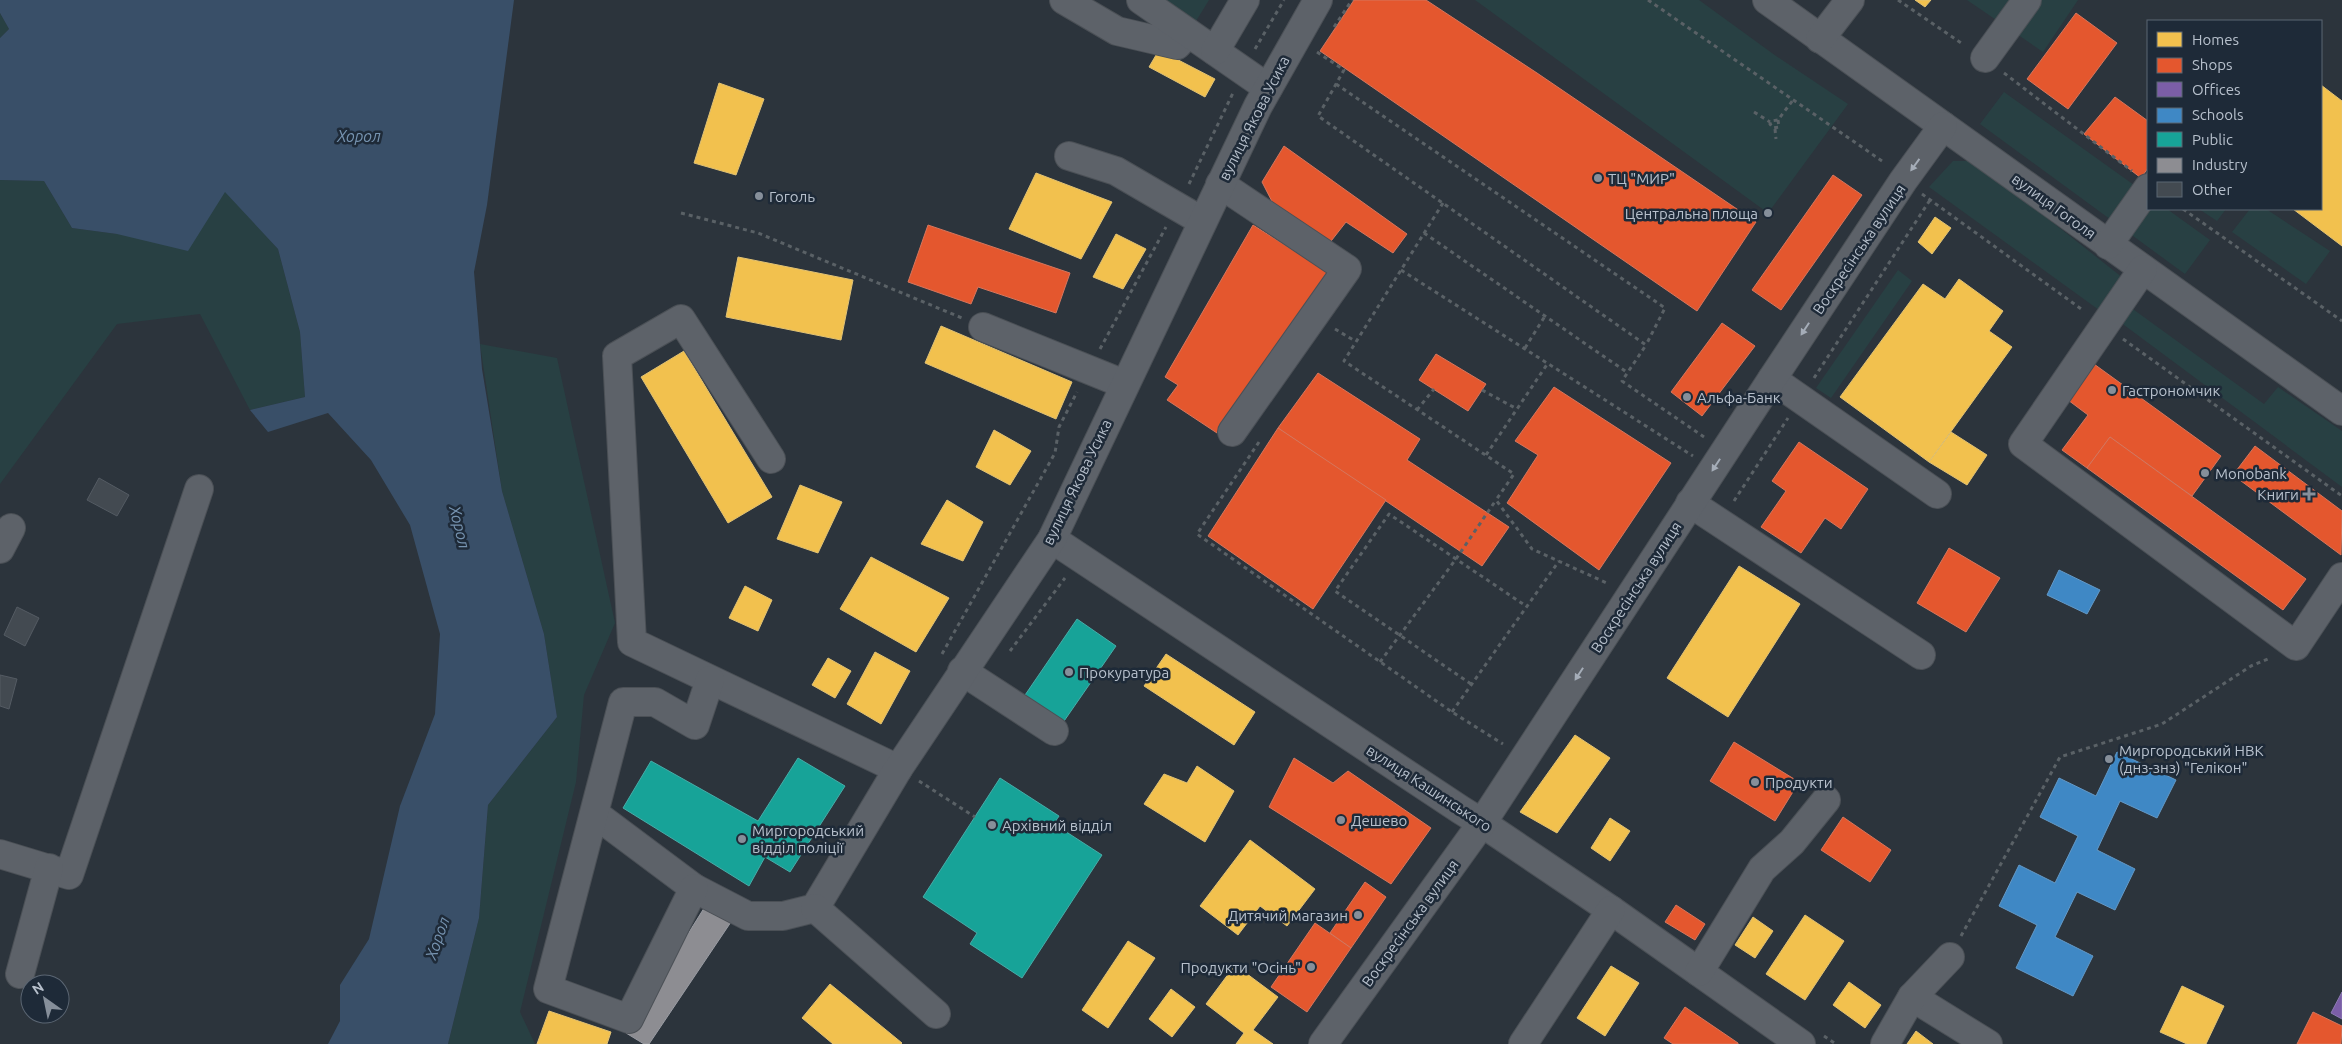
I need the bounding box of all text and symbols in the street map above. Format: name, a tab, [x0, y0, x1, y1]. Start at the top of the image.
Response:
legend	[2147, 20, 2322, 210]
text: Homes	[2192, 31, 2239, 48]
street label: вулиця Якова Усика	[1215, 53, 1293, 183]
text: Shops	[2192, 56, 2233, 73]
text: Offices	[2192, 81, 2240, 98]
text: Schools	[2192, 106, 2243, 123]
water label: Хорол	[336, 127, 381, 145]
text: Public	[2192, 131, 2233, 148]
text: Industry	[2192, 156, 2247, 173]
one-way arrow	[1910, 158, 1920, 172]
place label: ТЦ "МИР"	[1608, 170, 1675, 187]
street label: вулиця Гоголя	[2009, 170, 2099, 242]
marker: ТЦ "МИР"	[1592, 172, 1604, 184]
street label: Воскресінська вулиця	[1809, 181, 1909, 317]
text: Other	[2192, 181, 2232, 198]
place label: Гоголь	[769, 188, 815, 205]
marker: Гоголь	[753, 190, 765, 202]
place label: Центральна площа	[1625, 205, 1758, 222]
marker: Центральна площа	[1762, 207, 1774, 219]
one-way arrow	[1800, 323, 1810, 336]
place label: Гастрономчик	[2122, 382, 2220, 399]
marker: Гастрономчик	[2106, 384, 2118, 396]
place label: Альфа-Банк	[1697, 389, 1781, 406]
marker: Альфа-Банк	[1681, 391, 1693, 403]
street label: вулиця Якова Усика	[1039, 417, 1115, 547]
one-way arrow	[1711, 458, 1720, 472]
place label: Monobank	[2215, 465, 2287, 482]
marker: Monobank	[2199, 467, 2211, 479]
place label: Книги	[2257, 486, 2299, 503]
marker: Книги	[2303, 488, 2315, 500]
water label: Хорол	[446, 503, 474, 550]
street label: Воскресінська вулиця	[1587, 518, 1685, 656]
place label: Прокуратура	[1079, 664, 1169, 681]
marker: Прокуратура	[1063, 666, 1075, 678]
one-way arrow	[1574, 668, 1584, 681]
street label: вулиця Кашинського	[1363, 741, 1495, 835]
place label: Миргородський НВК (днз-знз) "Гелікон"	[2119, 742, 2264, 776]
marker: Миргородський НВК (днз-знз) "Гелікон"	[2103, 753, 2115, 765]
place label: Продукти	[1765, 774, 1833, 791]
marker: Продукти	[1749, 776, 1761, 788]
place label: Дешево	[1351, 812, 1407, 829]
marker: Дешево	[1335, 814, 1347, 826]
place label: Архівний відділ	[1002, 817, 1112, 834]
marker: Архівний відділ	[986, 819, 998, 831]
place label: Миргородський відділ поліції	[752, 822, 864, 856]
marker: Миргородський відділ поліції	[736, 833, 748, 845]
street label: Воскресінська вулиця	[1358, 856, 1462, 990]
place label: Дитячий магазин	[1228, 907, 1348, 924]
marker: Дитячий магазин	[1352, 909, 1364, 921]
water label: Хорол	[421, 914, 453, 962]
place label: Продукти "Осінь"	[1180, 959, 1301, 976]
marker: Продукти "Осінь"	[1305, 961, 1317, 973]
north arrow	[20, 974, 70, 1024]
text: N	[29, 979, 47, 998]

